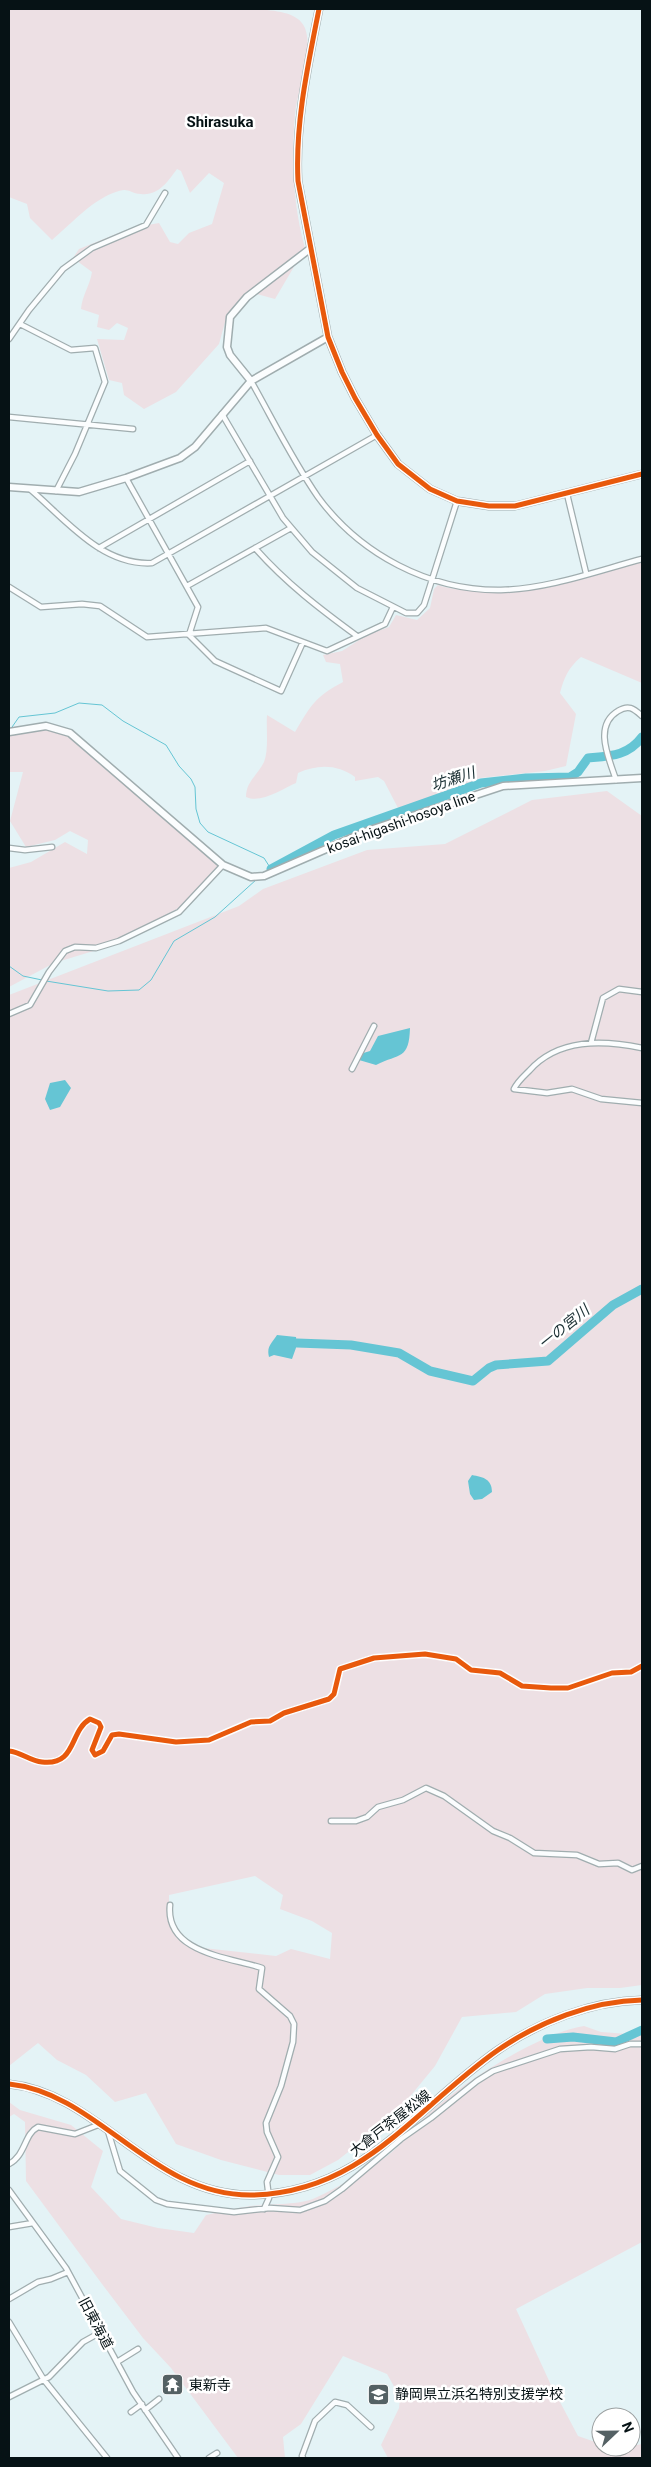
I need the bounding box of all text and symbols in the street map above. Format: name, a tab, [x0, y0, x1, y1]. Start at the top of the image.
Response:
district label: Shirasuka	[186, 113, 254, 131]
water label: 坊瀬川	[429, 763, 479, 795]
street label: kosai-higashi-hosoya line	[325, 788, 477, 856]
water label: 一の宮川	[535, 1300, 595, 1353]
street label: 大倉戸茶屋松線	[346, 2087, 434, 2159]
street label: 旧東海道	[76, 2295, 116, 2351]
temple icon: 東新寺	[161, 2373, 185, 2397]
place label: 東新寺	[189, 2377, 231, 2393]
school or university icon: 静岡県立浜名特別支援学校	[367, 2382, 391, 2406]
place label: 静岡県立浜名特別支援学校	[395, 2386, 563, 2402]
north arrow	[591, 2407, 641, 2457]
text: N	[619, 2420, 637, 2435]

